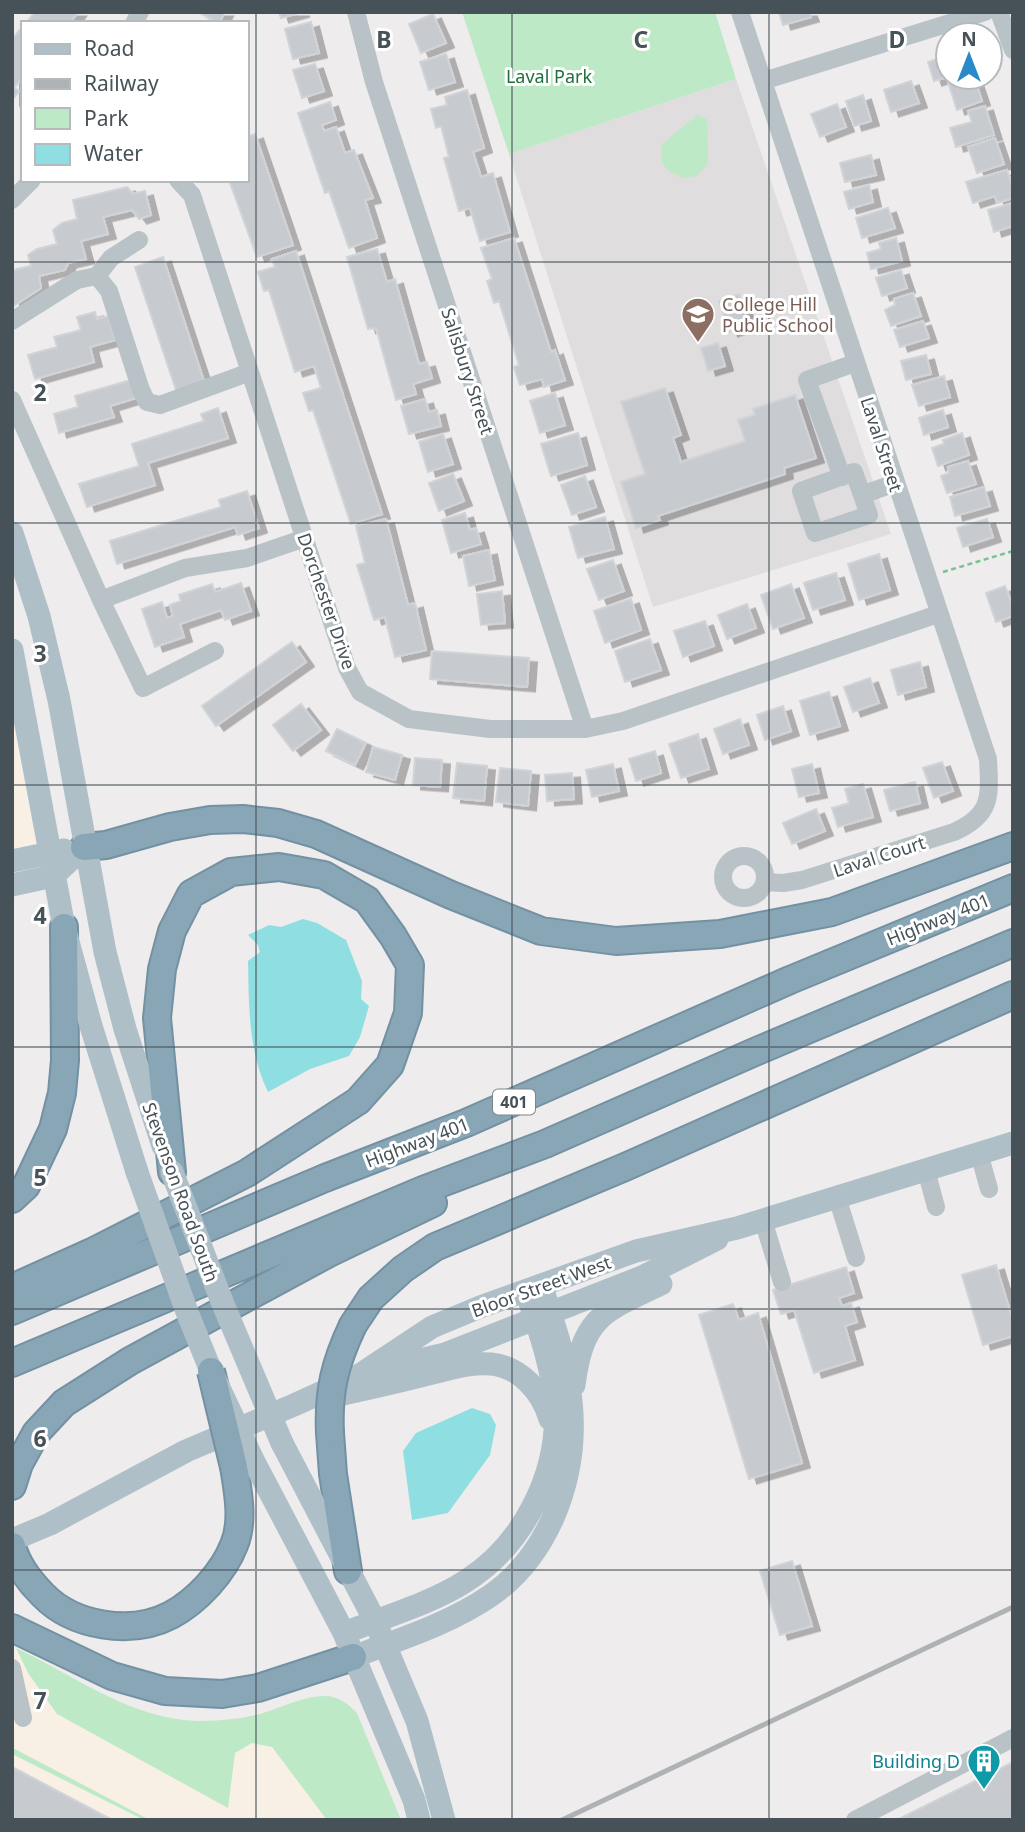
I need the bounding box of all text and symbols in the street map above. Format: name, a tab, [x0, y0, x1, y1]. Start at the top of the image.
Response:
legend	[21, 21, 248, 182]
north arrow	[934, 21, 1004, 91]
text: B	[376, 23, 392, 55]
text: C	[634, 23, 649, 55]
text: D	[889, 23, 905, 55]
text: N	[961, 26, 977, 52]
text: Road	[84, 34, 134, 62]
park label: Laval Park	[506, 64, 592, 88]
text: Railway	[84, 69, 159, 97]
text: Park	[84, 104, 129, 132]
text: Water	[84, 139, 143, 167]
place label: College Hill Public School	[722, 292, 834, 337]
school or university icon: College Hill Public School	[679, 295, 717, 344]
street label: Salisbury Street	[436, 305, 500, 438]
text: 2	[33, 376, 47, 408]
street label: Laval Street	[855, 394, 909, 495]
street label: Dorchester Drive	[292, 530, 362, 672]
text: 3	[33, 637, 47, 669]
street label: Laval Court	[830, 830, 929, 882]
street label: Highway 401	[883, 887, 993, 951]
text: 4	[33, 899, 47, 931]
road number: 401	[493, 1090, 535, 1114]
street label: Stevenson Road South	[137, 1099, 225, 1285]
street label: Highway 401	[362, 1111, 472, 1173]
text: 5	[33, 1161, 47, 1193]
street label: Bloor Street West	[468, 1249, 615, 1322]
text: 6	[33, 1422, 47, 1454]
text: 7	[33, 1684, 47, 1716]
building icon: Building D	[965, 1742, 1003, 1791]
place label: Building D	[872, 1749, 960, 1773]

